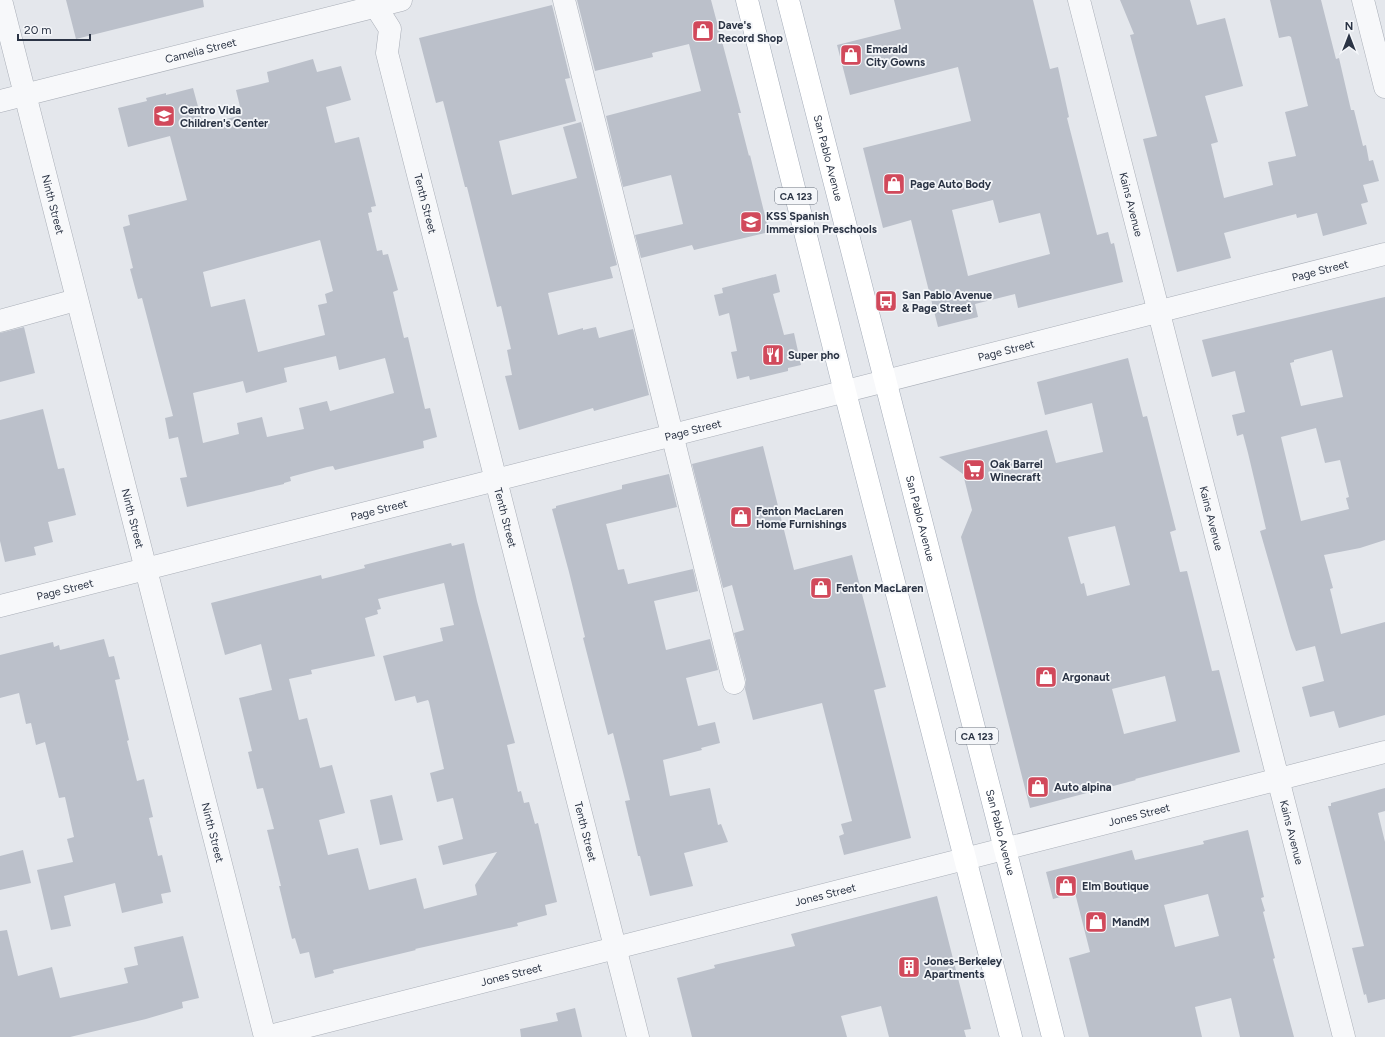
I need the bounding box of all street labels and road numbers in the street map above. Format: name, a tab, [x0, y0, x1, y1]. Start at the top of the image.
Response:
street label: Camelia Street	[164, 36, 238, 66]
street label: San Pablo Avenue	[811, 114, 845, 202]
street label: Kains Avenue	[1116, 171, 1145, 238]
street label: Tenth Street	[411, 172, 439, 235]
street label: Ninth Street	[39, 173, 66, 236]
road number: CA 123	[775, 188, 817, 204]
street label: Page Street	[1290, 258, 1350, 284]
street label: Page Street	[976, 337, 1036, 364]
street label: Page Street	[663, 417, 723, 444]
street label: San Pablo Avenue	[903, 474, 937, 563]
street label: Kains Avenue	[1197, 485, 1225, 552]
street label: Tenth Street	[491, 486, 519, 549]
street label: Ninth Street	[119, 487, 146, 550]
street label: Page Street	[349, 497, 409, 524]
street label: Page Street	[35, 577, 95, 603]
road number: CA 123	[956, 728, 998, 744]
street label: San Pablo Avenue	[983, 788, 1017, 877]
street label: Kains Avenue	[1277, 799, 1306, 866]
street label: Tenth Street	[571, 800, 599, 863]
street label: Ninth Street	[199, 801, 226, 864]
street label: Jones Street	[1107, 801, 1171, 829]
street label: Jones Street	[793, 881, 857, 909]
street label: Jones Street	[479, 961, 543, 989]

